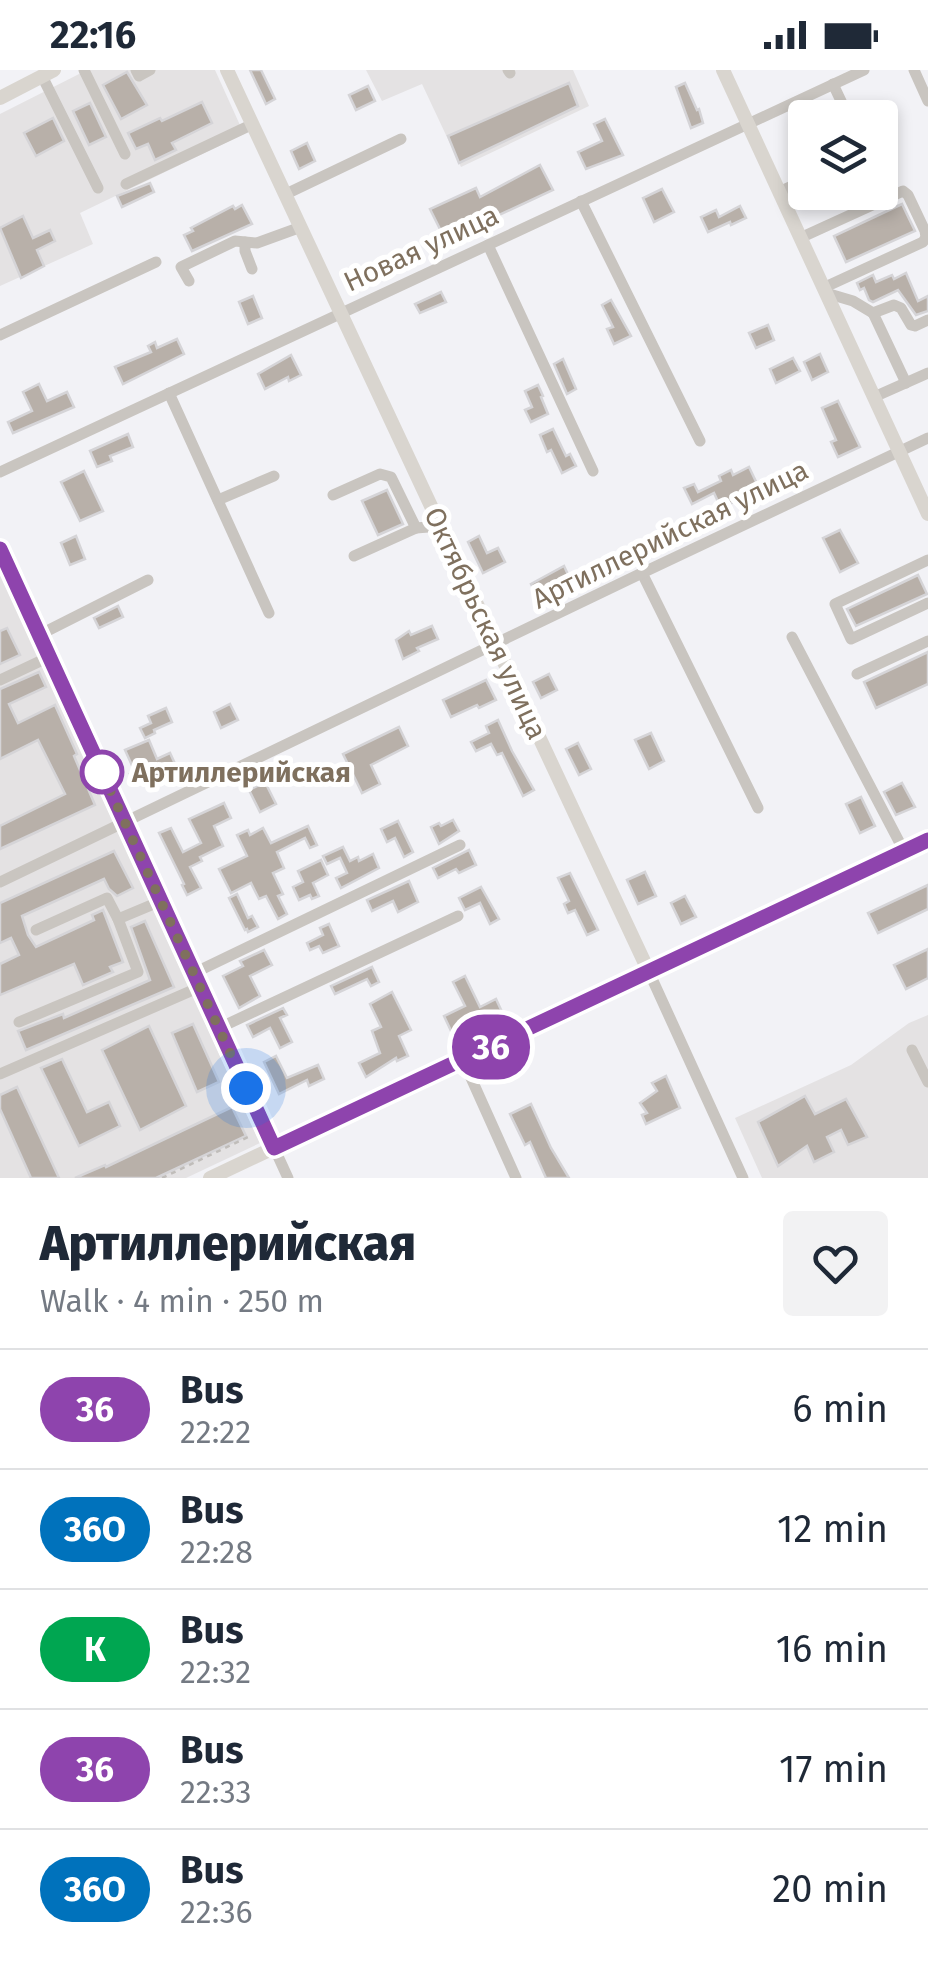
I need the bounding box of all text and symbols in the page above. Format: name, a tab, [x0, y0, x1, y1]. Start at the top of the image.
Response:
text: 22:16	[50, 12, 136, 58]
map controls	[788, 100, 898, 210]
button: layers	[788, 100, 898, 210]
street label: Новая улица	[339, 198, 504, 299]
street label: Артиллерийская улица	[527, 453, 814, 616]
street label: Октябрьская улица	[417, 502, 554, 745]
marker: Артиллерийская	[81, 751, 123, 793]
place label: Артиллерийская	[131, 756, 351, 789]
line badge: 36	[446, 1014, 536, 1080]
text: 36	[472, 1026, 510, 1068]
your location	[221, 1063, 271, 1113]
button: heart	[783, 1211, 888, 1316]
text: Артиллерийская	[40, 1215, 416, 1273]
text: Walk · 4 min · 250 m	[40, 1282, 324, 1320]
text: Bus	[180, 1367, 244, 1413]
text: 6 min	[792, 1386, 888, 1432]
text: 36	[76, 1388, 114, 1430]
text: 22:22	[180, 1413, 251, 1451]
text: Bus	[180, 1487, 244, 1533]
text: 12 min	[777, 1506, 888, 1552]
text: 36О	[64, 1508, 126, 1550]
text: 22:28	[180, 1533, 253, 1571]
text: Bus	[180, 1607, 244, 1653]
text: 16 min	[776, 1626, 888, 1672]
text: К	[84, 1628, 106, 1670]
text: 22:32	[180, 1653, 251, 1691]
text: Bus	[180, 1727, 244, 1773]
text: 17 min	[779, 1746, 888, 1792]
text: 36	[76, 1748, 114, 1790]
text: 22:33	[180, 1773, 252, 1811]
text: Bus	[180, 1847, 244, 1893]
text: 20 min	[772, 1866, 888, 1912]
text: 36О	[64, 1868, 126, 1910]
text: 22:36	[180, 1893, 253, 1931]

